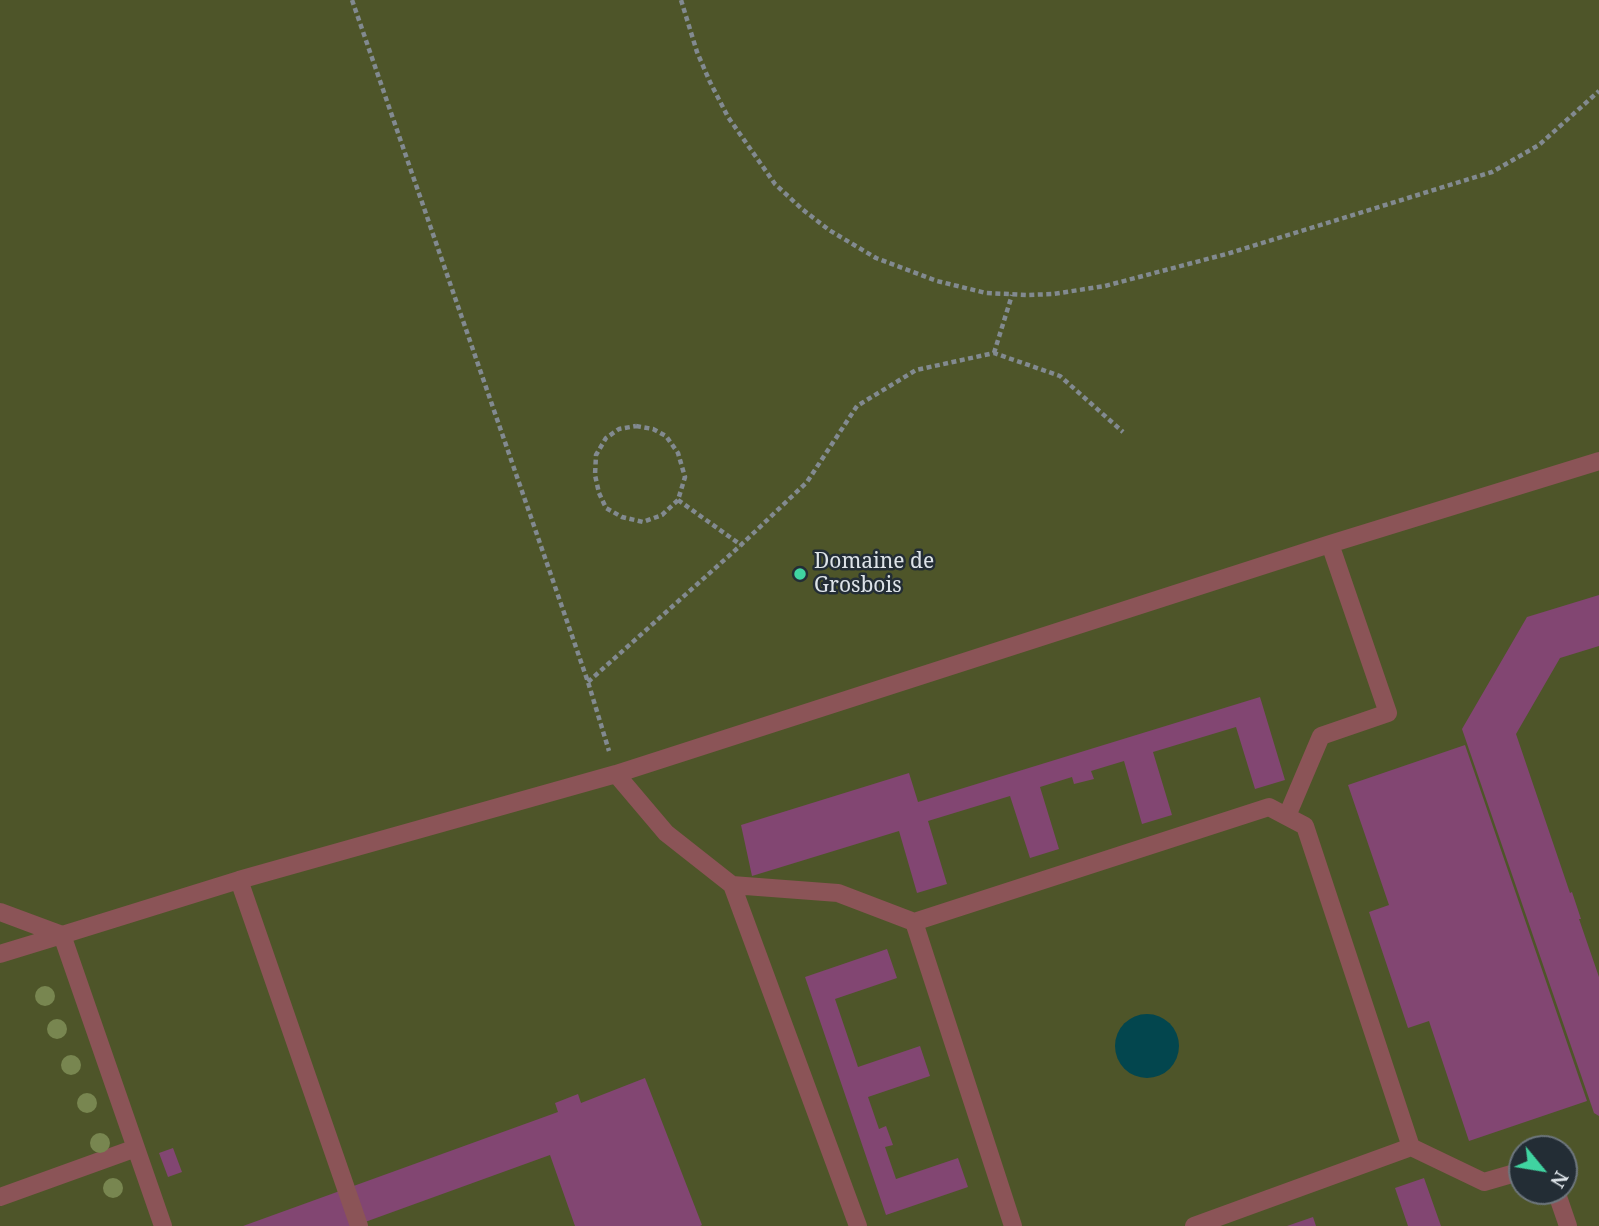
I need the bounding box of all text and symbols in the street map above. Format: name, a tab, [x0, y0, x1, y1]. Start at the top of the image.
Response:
place label: Domaine de Grosbois	[814, 549, 934, 599]
marker: Domaine de Grosbois	[792, 566, 808, 582]
north arrow	[1508, 1135, 1578, 1205]
text: N	[1544, 1167, 1574, 1192]

